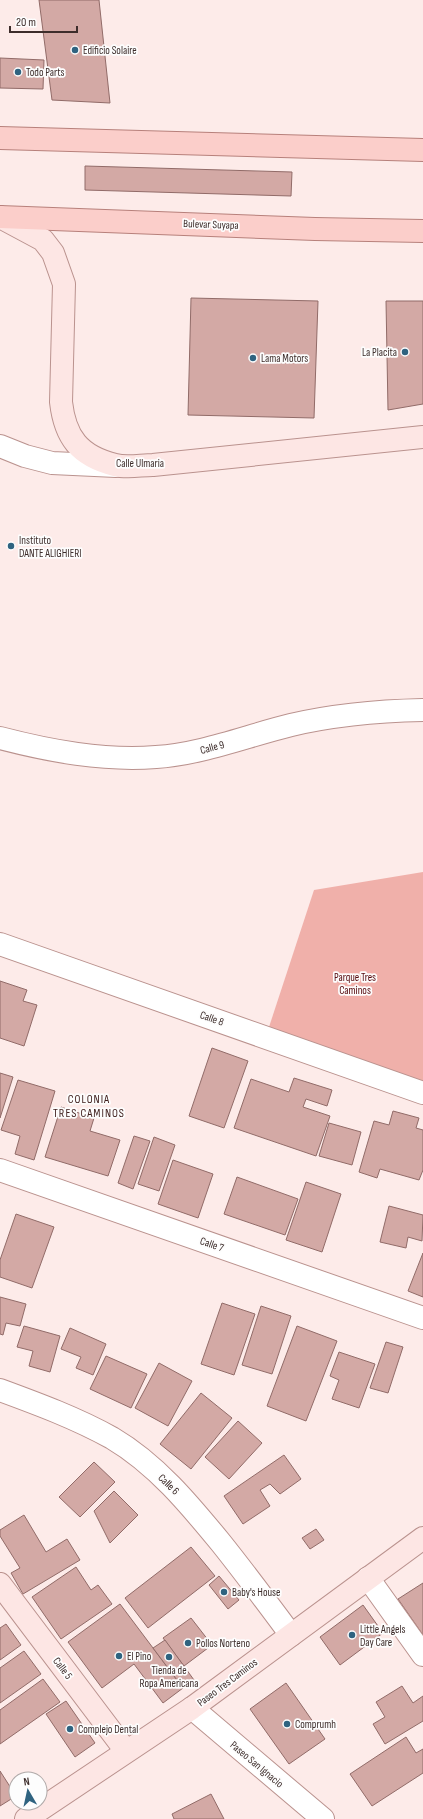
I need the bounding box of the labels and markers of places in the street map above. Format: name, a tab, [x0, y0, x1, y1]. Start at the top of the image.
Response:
place label: Edificio Solaire	[83, 44, 137, 57]
marker: Edificio Solaire	[70, 45, 80, 55]
place label: Todo Parts	[26, 66, 65, 79]
marker: Todo Parts	[13, 67, 23, 77]
place label: La Placita	[362, 346, 397, 359]
marker: La Placita	[400, 347, 410, 357]
place label: Lama Motors	[261, 352, 308, 365]
marker: Lama Motors	[248, 353, 258, 363]
place label: Instituto DANTE ALIGHIERI	[19, 534, 82, 560]
marker: Instituto DANTE ALIGHIERI	[6, 541, 16, 551]
place label: Baby's House	[232, 1586, 280, 1599]
marker: Baby's House	[219, 1587, 229, 1597]
place label: Little Angels Day Care	[360, 1623, 405, 1649]
marker: Little Angels Day Care	[347, 1630, 357, 1640]
place label: Pollos Norteno	[196, 1637, 250, 1650]
marker: Pollos Norteno	[183, 1638, 193, 1648]
place label: El Pino	[127, 1650, 152, 1663]
marker: El Pino	[114, 1651, 124, 1661]
marker: Tienda de Ropa Americana	[164, 1652, 174, 1662]
place label: Tienda de Ropa Americana	[139, 1664, 199, 1690]
place label: Comprumh	[295, 1718, 336, 1731]
marker: Comprumh	[282, 1719, 292, 1729]
place label: Complejo Dental	[78, 1723, 138, 1736]
marker: Complejo Dental	[65, 1724, 75, 1734]

